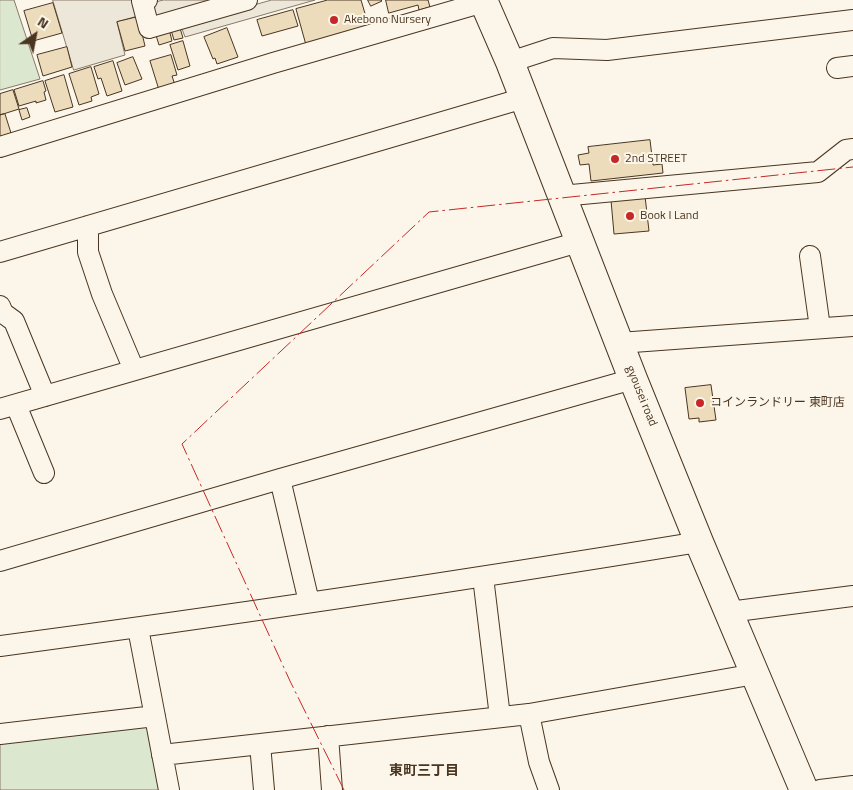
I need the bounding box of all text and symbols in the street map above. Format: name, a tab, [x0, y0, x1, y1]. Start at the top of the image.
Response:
north arrow	[10, 10, 60, 60]
text: N	[34, 11, 53, 33]
place label: Akebono Nursery	[344, 13, 431, 27]
marker: Akebono Nursery	[328, 14, 340, 26]
place label: 2nd STREET	[625, 152, 687, 166]
marker: 2nd STREET	[609, 153, 621, 165]
place label: Book I Land	[640, 209, 699, 223]
marker: Book I Land	[624, 210, 636, 222]
street label: gyousei road	[622, 364, 660, 428]
place label: コインランドリー 東町店	[710, 396, 845, 410]
marker: コインランドリー 東町店	[694, 397, 706, 409]
district label: 東町三丁目	[389, 764, 459, 780]

